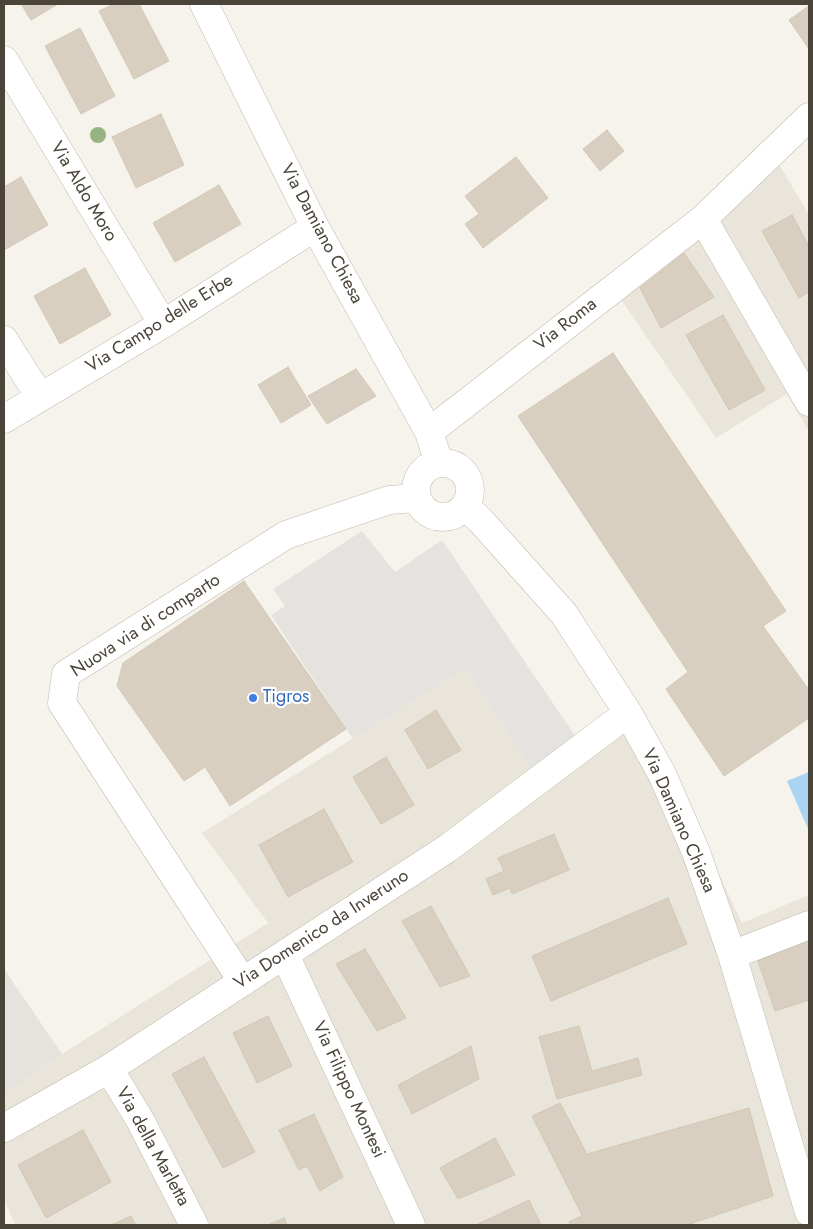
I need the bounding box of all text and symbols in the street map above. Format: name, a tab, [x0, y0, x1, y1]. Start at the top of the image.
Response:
street label: Via Aldo Moro	[45, 138, 121, 246]
street label: Via Damiano Chiesa	[275, 160, 367, 308]
street label: Via Campo delle Erbe	[83, 270, 237, 378]
street label: Via Roma	[531, 294, 601, 356]
street label: Nuova via di comparto	[67, 570, 225, 682]
place label: Tigros	[263, 687, 309, 709]
marker: Tigros	[247, 692, 259, 704]
street label: Via Damiano Chiesa	[637, 746, 719, 896]
street label: Via Domenico da Inveruno	[231, 865, 413, 995]
street label: Via Filippo Montesi	[307, 1018, 389, 1162]
street label: Via della Marletta	[110, 1084, 194, 1210]

